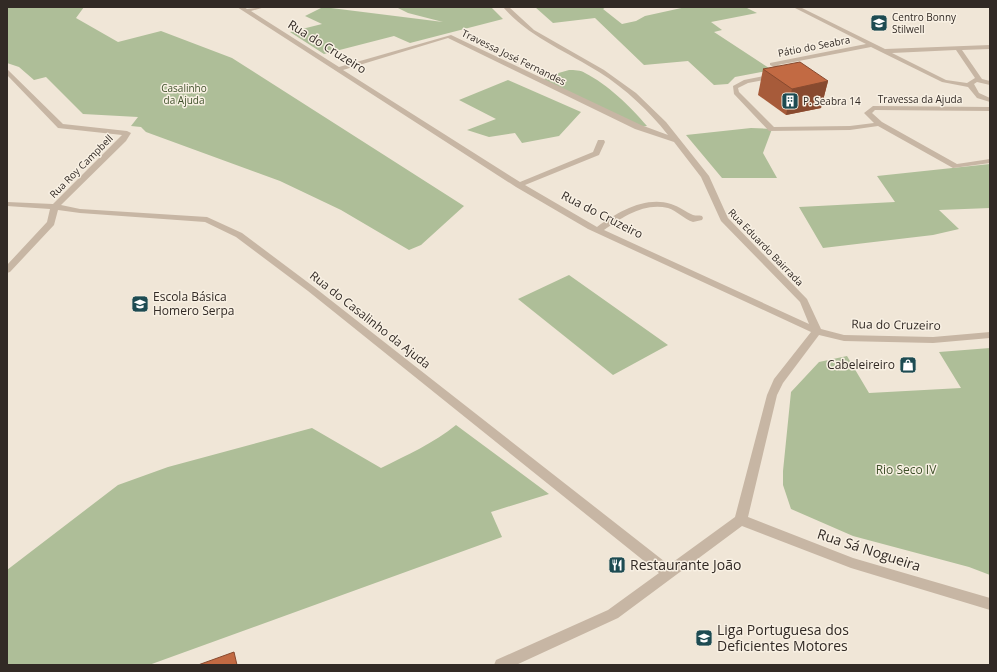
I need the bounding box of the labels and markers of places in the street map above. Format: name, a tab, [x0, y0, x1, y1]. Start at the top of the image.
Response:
place label: Centro Bonny Stilwell	[892, 10, 957, 36]
school or university icon: Centro Bonny Stilwell	[869, 13, 889, 33]
building icon: P. Seabra 14	[780, 91, 800, 111]
place label: P. Seabra 14	[803, 94, 861, 108]
place label: Escola Básica Homero Serpa	[153, 288, 234, 319]
school or university icon: Escola Básica Homero Serpa	[130, 294, 150, 314]
shop icon: Cabeleireiro	[898, 355, 918, 375]
place label: Cabeleireiro	[827, 356, 895, 373]
restaurant icon: Restaurante João	[607, 555, 627, 575]
place label: Restaurante João	[630, 555, 742, 574]
place label: Liga Portuguesa dos Deficientes Motores	[717, 620, 849, 655]
school or university icon: Liga Portuguesa dos Deficientes Motores	[694, 628, 714, 648]

